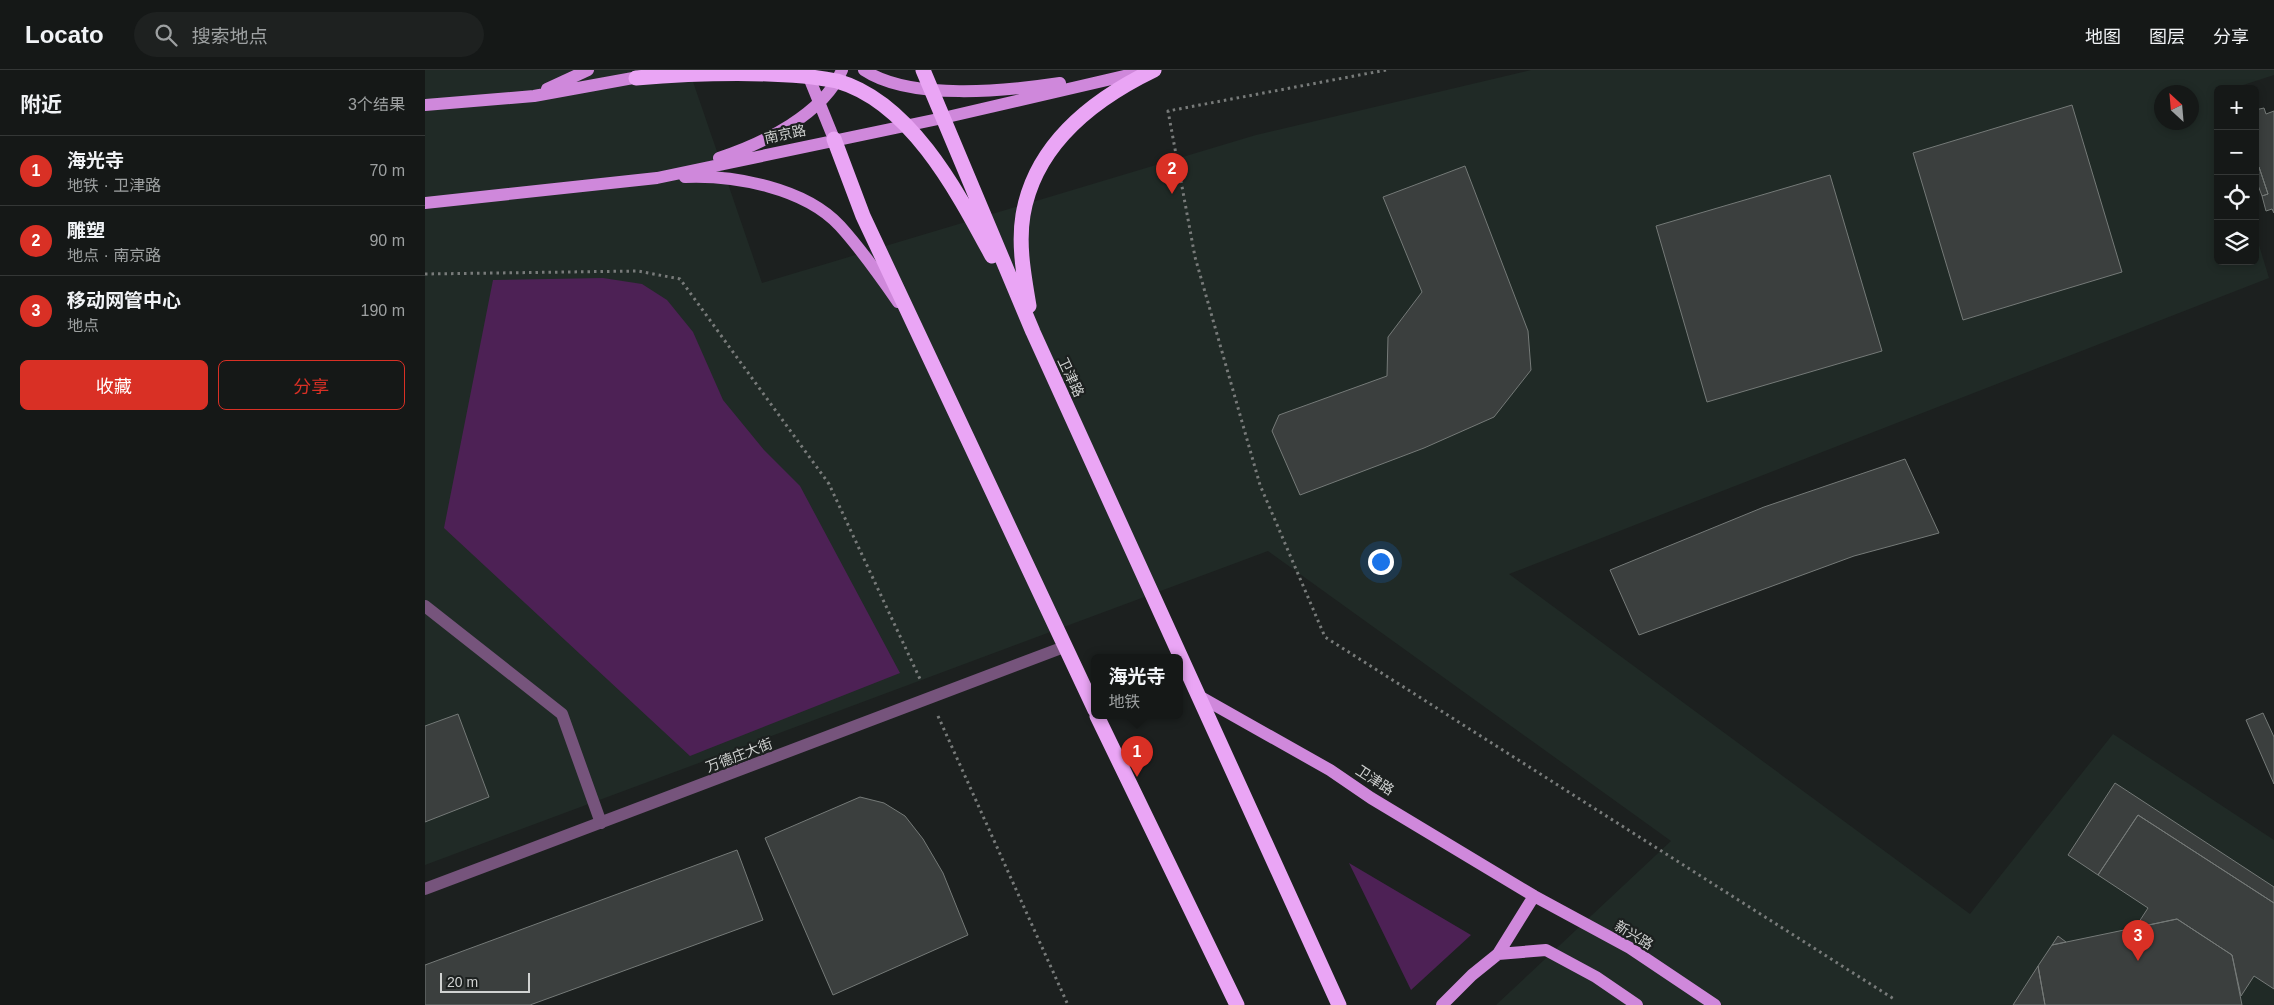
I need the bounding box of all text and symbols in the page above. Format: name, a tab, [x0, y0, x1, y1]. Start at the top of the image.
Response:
search box	[134, 12, 484, 57]
text: Locato	[25, 21, 104, 48]
icon: search	[152, 21, 180, 49]
text: 搜索地点	[192, 26, 268, 47]
text: 地图	[2085, 27, 2121, 47]
text: 图层	[2149, 27, 2185, 47]
text: 分享	[2213, 27, 2249, 47]
north arrow	[2154, 85, 2199, 130]
map controls	[2214, 85, 2259, 265]
button: +	[2214, 85, 2259, 130]
text: 附近	[20, 93, 62, 116]
text: 3个结果	[348, 96, 405, 113]
street label: 南京路	[763, 122, 807, 146]
button: −	[2214, 130, 2259, 175]
text: 海光寺	[67, 150, 124, 171]
pin: 2	[1156, 153, 1188, 194]
text: 1	[32, 162, 40, 179]
text: 70 m	[369, 162, 405, 179]
button: locate	[2214, 175, 2259, 220]
text: 地铁 · 卫津路	[67, 177, 161, 194]
text: 雕塑	[67, 220, 105, 241]
button: layers	[2214, 220, 2259, 265]
text: 2	[32, 232, 40, 249]
text: 90 m	[369, 232, 405, 249]
text: 地点 · 南京路	[67, 247, 161, 264]
text: 移动网管中心	[67, 290, 181, 311]
text: 3	[32, 302, 40, 319]
text: 190 m	[361, 302, 405, 319]
text: 地点	[67, 317, 99, 334]
street label: 卫津路	[1055, 355, 1087, 399]
button: 收藏	[20, 360, 208, 410]
button: 分享	[218, 360, 405, 410]
your location	[1368, 549, 1394, 575]
popup	[1091, 654, 1183, 719]
text: 海光寺	[1108, 666, 1166, 687]
text: 地铁	[1108, 693, 1141, 710]
street label: 万德庄大街	[703, 735, 775, 775]
pin: 1	[1121, 736, 1153, 777]
street label: 卫津路	[1353, 762, 1397, 798]
street label: 新兴路	[1612, 917, 1656, 953]
pin: 3	[2122, 920, 2154, 961]
scale bar	[440, 970, 530, 993]
text: 20 m	[447, 974, 478, 990]

